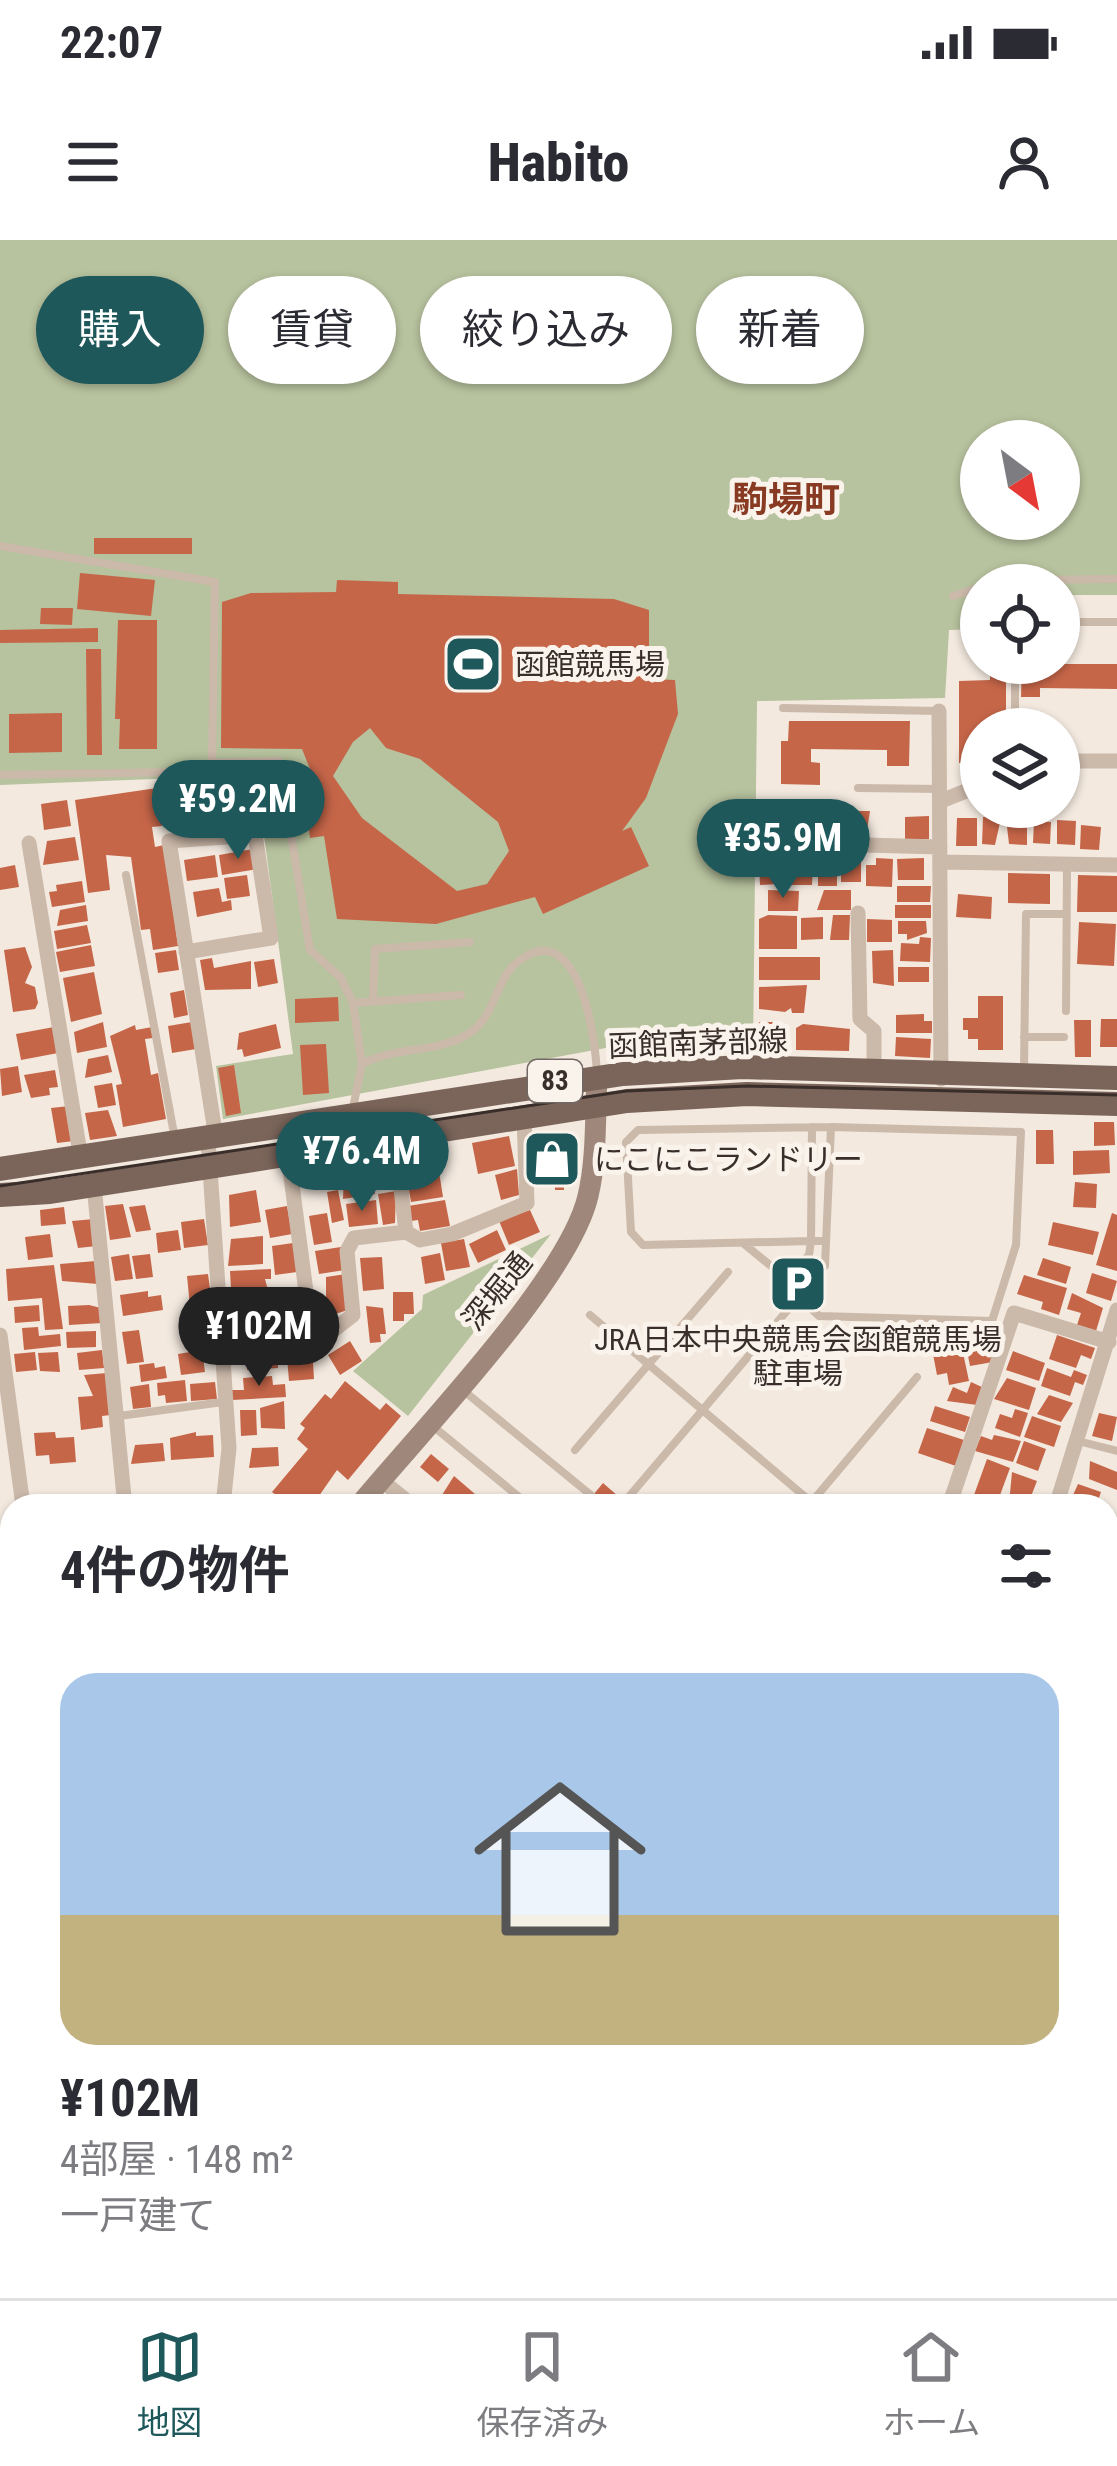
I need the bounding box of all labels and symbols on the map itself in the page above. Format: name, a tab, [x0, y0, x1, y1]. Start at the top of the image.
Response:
north arrow	[960, 420, 1080, 540]
district label: 駒場町	[732, 479, 840, 521]
sports icon: 函館競馬場	[442, 633, 504, 695]
place label: 函館競馬場	[515, 647, 665, 682]
pin: ¥59.2M	[140, 760, 336, 862]
pin: ¥35.9M	[685, 799, 881, 901]
street label: 函館南茅部線	[607, 1022, 789, 1064]
road number: 83	[528, 1060, 582, 1102]
pin: ¥76.4M	[264, 1112, 460, 1214]
shop icon: にこにこランドリー	[521, 1128, 583, 1190]
place label: にこにこランドリー	[594, 1142, 863, 1177]
street label: 深堀通	[455, 1245, 539, 1337]
parking icon: JRA日本中央競馬会函館競馬場 駐車場	[767, 1253, 829, 1315]
pin: ¥102M	[175, 1287, 343, 1389]
place label: JRA日本中央競馬会函館競馬場 駐車場	[594, 1322, 1002, 1391]

